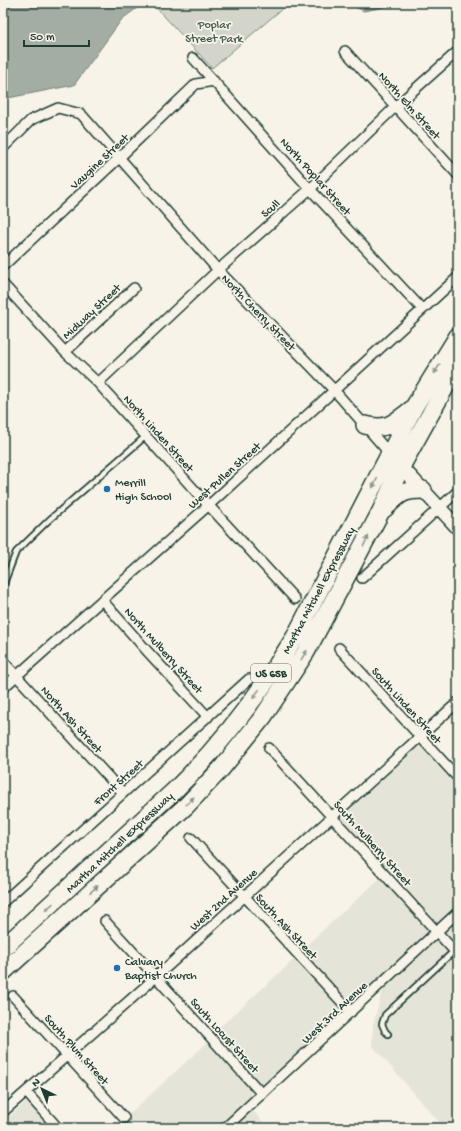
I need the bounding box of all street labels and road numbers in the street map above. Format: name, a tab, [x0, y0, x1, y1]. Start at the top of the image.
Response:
street label: North Elm Street	[375, 70, 443, 144]
street label: Vaugine Street	[67, 131, 133, 194]
street label: North Poplar Street	[276, 136, 354, 220]
street label: Scull	[259, 197, 284, 222]
street label: North Cherry Street	[217, 272, 298, 355]
street label: Midway Street	[60, 281, 125, 343]
street label: North Linden Street	[119, 393, 197, 477]
street label: West Pullen Street	[186, 439, 265, 513]
street label: Martha Mitchell Expressway	[280, 525, 359, 657]
street label: North Mulberry Street	[120, 605, 206, 698]
road number: US 65B	[251, 664, 291, 682]
street label: South Linden Street	[367, 665, 444, 748]
street label: North Ash Street	[37, 684, 105, 758]
street label: Front Street	[91, 757, 148, 810]
street label: Martha Mitchell Expressway	[64, 790, 177, 897]
street label: South Mulberry Street	[330, 799, 414, 891]
street label: West 2nd Avenue	[188, 866, 262, 934]
street label: South Ash Street	[252, 892, 320, 964]
street label: West 3rd Avenue	[300, 979, 372, 1048]
street label: South Locust Street	[186, 996, 262, 1078]
street label: South Plum Street	[40, 1012, 112, 1089]

